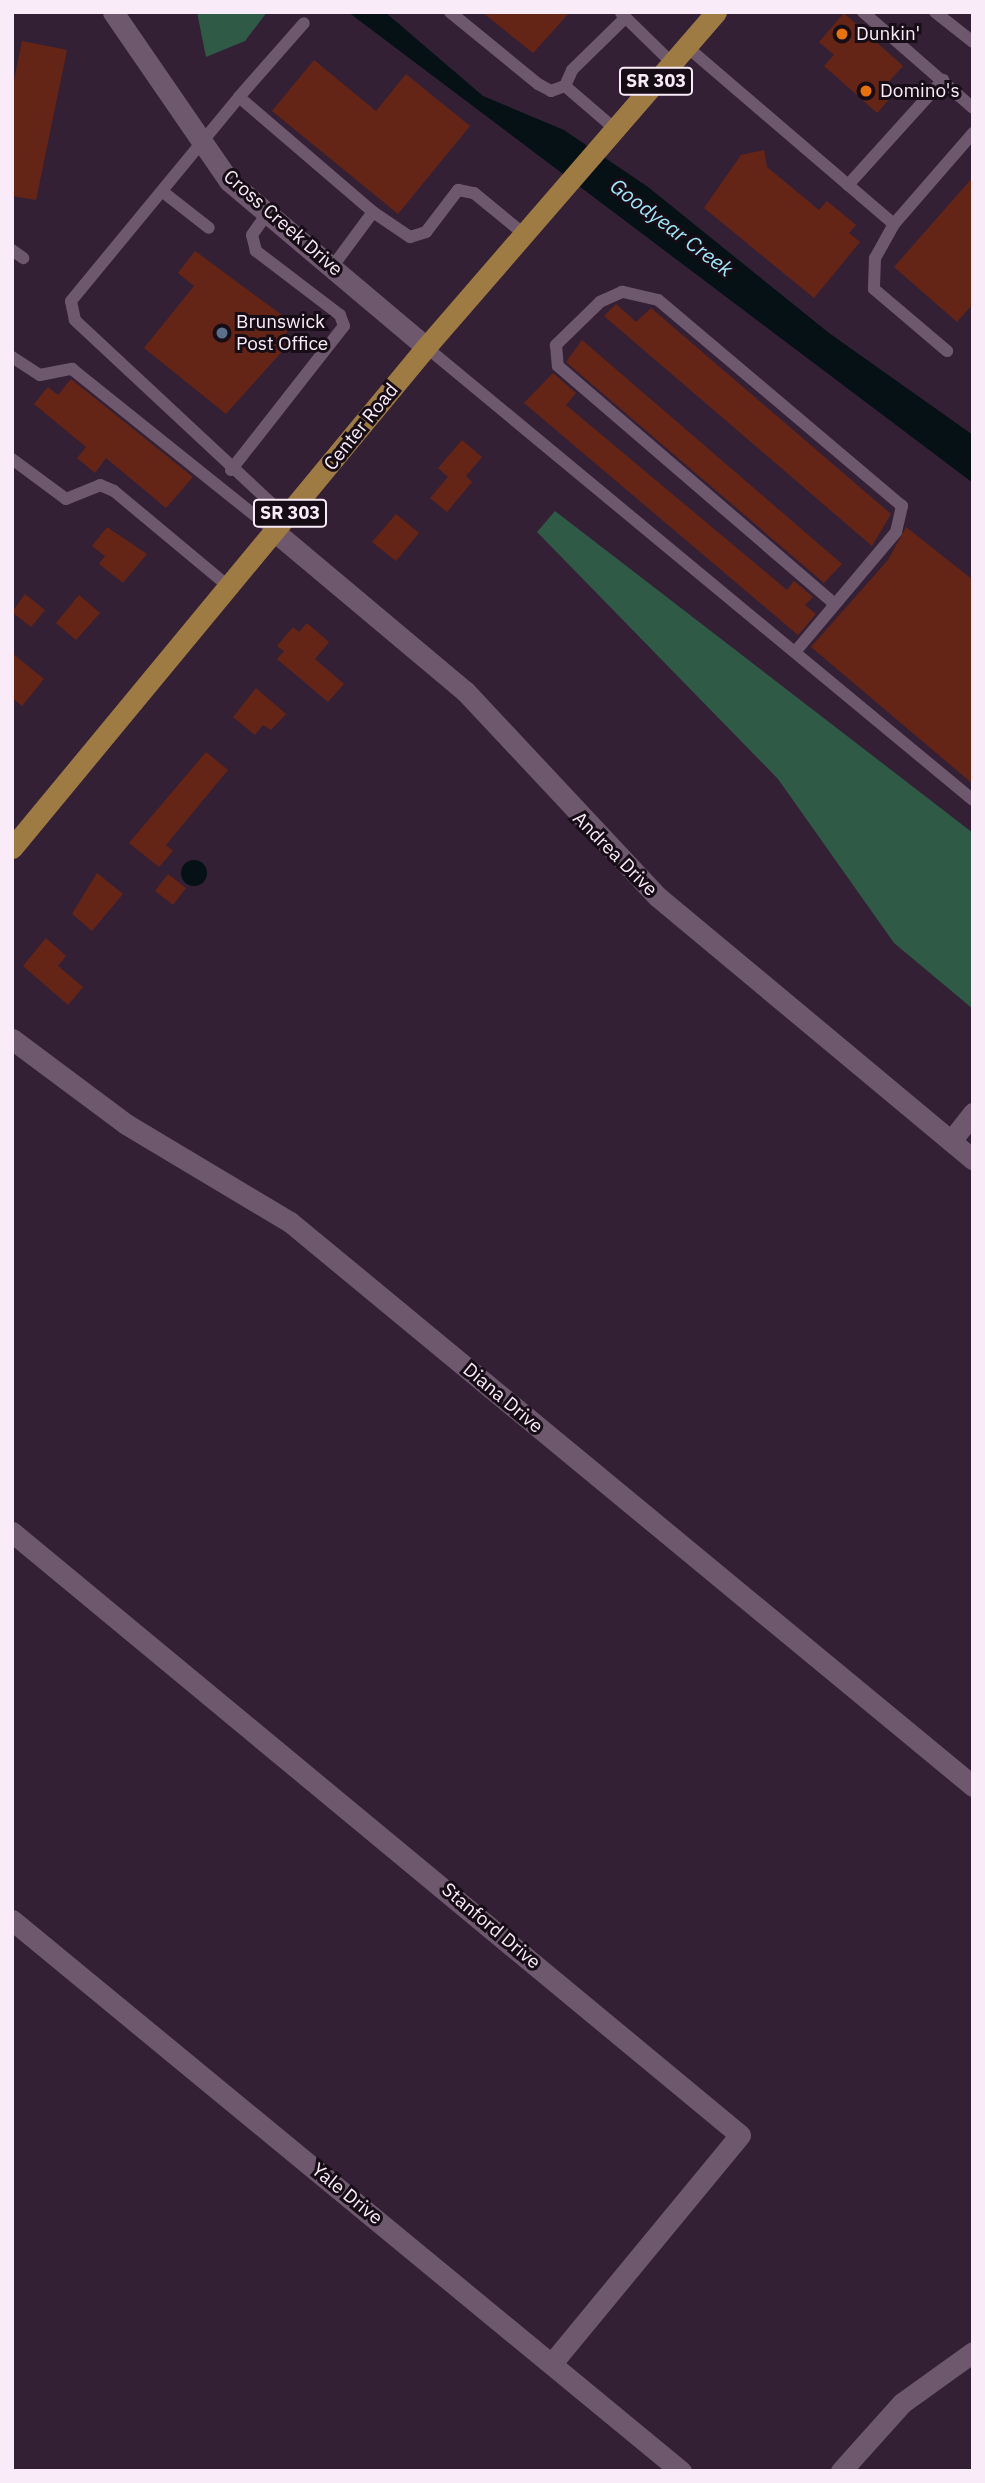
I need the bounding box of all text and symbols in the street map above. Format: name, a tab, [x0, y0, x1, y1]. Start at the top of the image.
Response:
place label: Dunkin'	[856, 23, 920, 45]
marker: Dunkin'	[834, 26, 850, 42]
road number: SR 303	[618, 66, 694, 96]
place label: Domino's	[880, 80, 960, 102]
marker: Domino's	[858, 83, 874, 99]
street label: Cross Creek Drive	[219, 165, 347, 281]
water label: Goodyear Creek	[606, 173, 738, 281]
place label: Brunswick Post Office	[236, 311, 328, 355]
marker: Brunswick Post Office	[214, 325, 230, 341]
street label: Center Road	[319, 379, 403, 475]
road number: SR 303	[252, 499, 328, 528]
street label: Andrea Drive	[568, 807, 662, 901]
street label: Diana Drive	[458, 1358, 548, 1438]
street label: Stanford Drive	[437, 1878, 545, 1974]
street label: Yale Drive	[307, 2159, 387, 2229]

